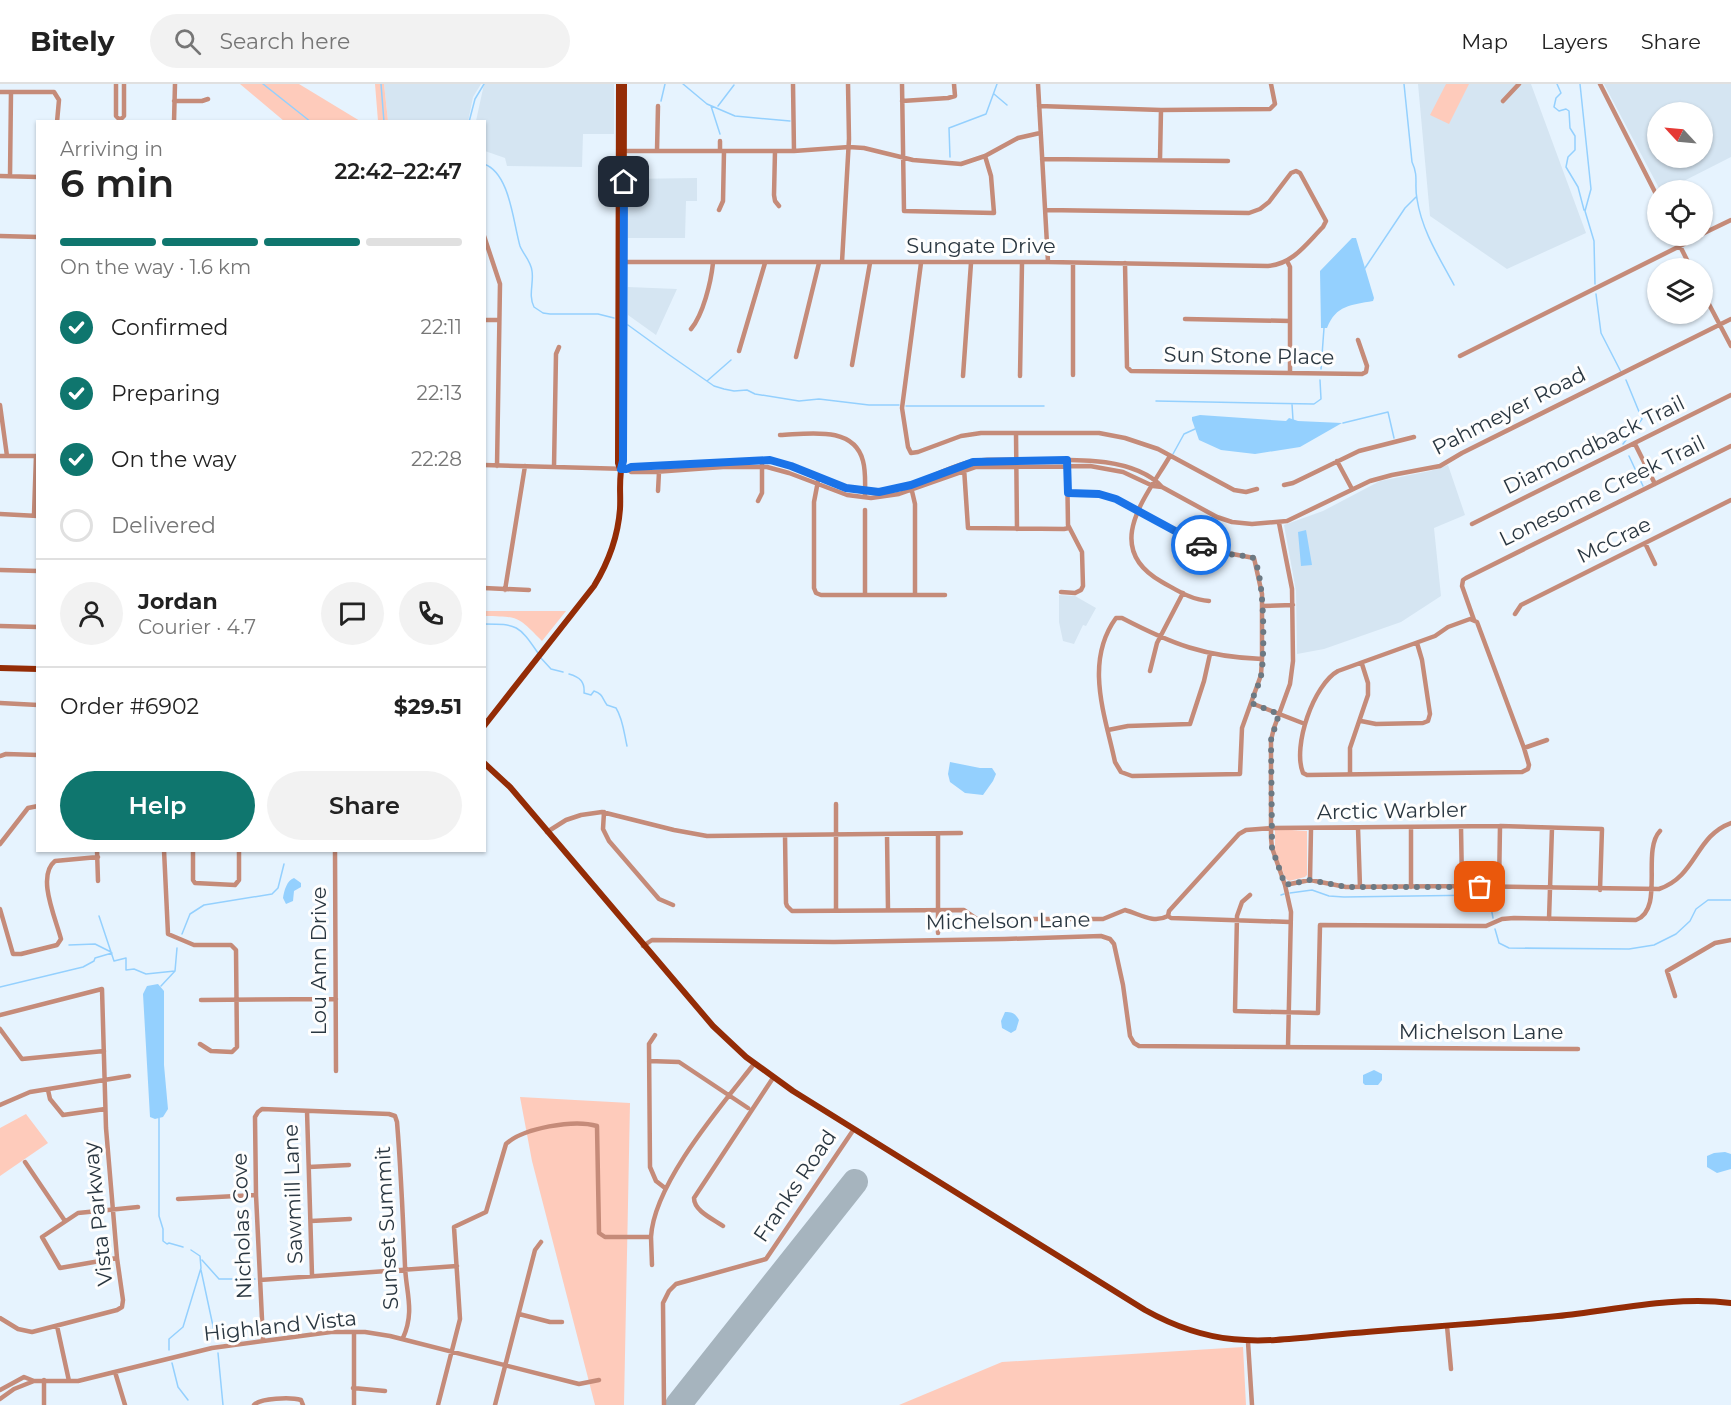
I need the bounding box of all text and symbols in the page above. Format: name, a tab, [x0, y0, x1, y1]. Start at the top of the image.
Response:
search box	[150, 14, 570, 68]
text: Bitely	[30, 24, 114, 58]
icon: search	[171, 25, 204, 58]
text: Search here	[219, 28, 350, 55]
text: Map	[1461, 29, 1508, 54]
text: Layers	[1541, 29, 1608, 54]
text: Share	[1641, 29, 1701, 54]
north arrow	[1647, 102, 1713, 168]
map controls	[1647, 102, 1713, 324]
text: Arriving in	[60, 137, 163, 161]
pin	[598, 156, 649, 207]
text: 22:42–22:47	[334, 158, 462, 185]
text: 6 min	[60, 159, 174, 207]
icon: home	[607, 165, 640, 198]
button: locate	[1647, 180, 1713, 246]
street label: Sungate Drive	[906, 233, 1056, 258]
text: On the way · 1.6 km	[60, 255, 251, 279]
button: layers	[1647, 258, 1713, 324]
icon: check	[60, 311, 93, 344]
text: Confirmed	[111, 314, 228, 341]
text: 22:11	[421, 315, 462, 339]
street label: Sun Stone Place	[1163, 342, 1335, 369]
street label: Pahmeyer Road	[1428, 361, 1590, 460]
icon: check	[60, 377, 93, 410]
text: Preparing	[111, 380, 220, 407]
text: 22:13	[417, 381, 462, 405]
street label: Diamondback Trail	[1499, 390, 1688, 499]
street label: Lonesome Creek Trail	[1495, 430, 1709, 551]
icon: check	[60, 443, 93, 476]
text: On the way	[111, 446, 236, 473]
text: 22:28	[411, 447, 462, 471]
street label: McCrae	[1573, 511, 1655, 568]
text: Delivered	[111, 512, 216, 539]
courier	[1171, 515, 1231, 575]
icon: car	[1185, 529, 1218, 562]
button: person	[60, 582, 123, 645]
button: chat	[321, 582, 384, 645]
button: phone	[399, 582, 462, 645]
text: Jordan	[138, 588, 218, 615]
text: Courier · 4.7	[138, 615, 256, 639]
text: Order #6902	[60, 693, 199, 720]
text: $29.51	[394, 693, 462, 720]
button: Help	[60, 771, 255, 840]
button: Share	[267, 771, 462, 840]
street label: Arctic Warbler	[1317, 797, 1467, 824]
pin	[1454, 861, 1505, 912]
icon: bag	[1463, 870, 1496, 903]
street label: Lou Ann Drive	[306, 887, 331, 1035]
street label: Michelson Lane	[925, 907, 1091, 934]
street label: Michelson Lane	[1399, 1019, 1563, 1044]
street label: Sawmill Lane	[278, 1124, 307, 1264]
street label: Franks Road	[748, 1125, 841, 1247]
street label: Vista Parkway	[77, 1140, 118, 1287]
street label: Sunset Summit	[370, 1146, 403, 1310]
street label: Nicholas Cove	[226, 1152, 257, 1300]
street label: Highland Vista	[202, 1305, 358, 1346]

